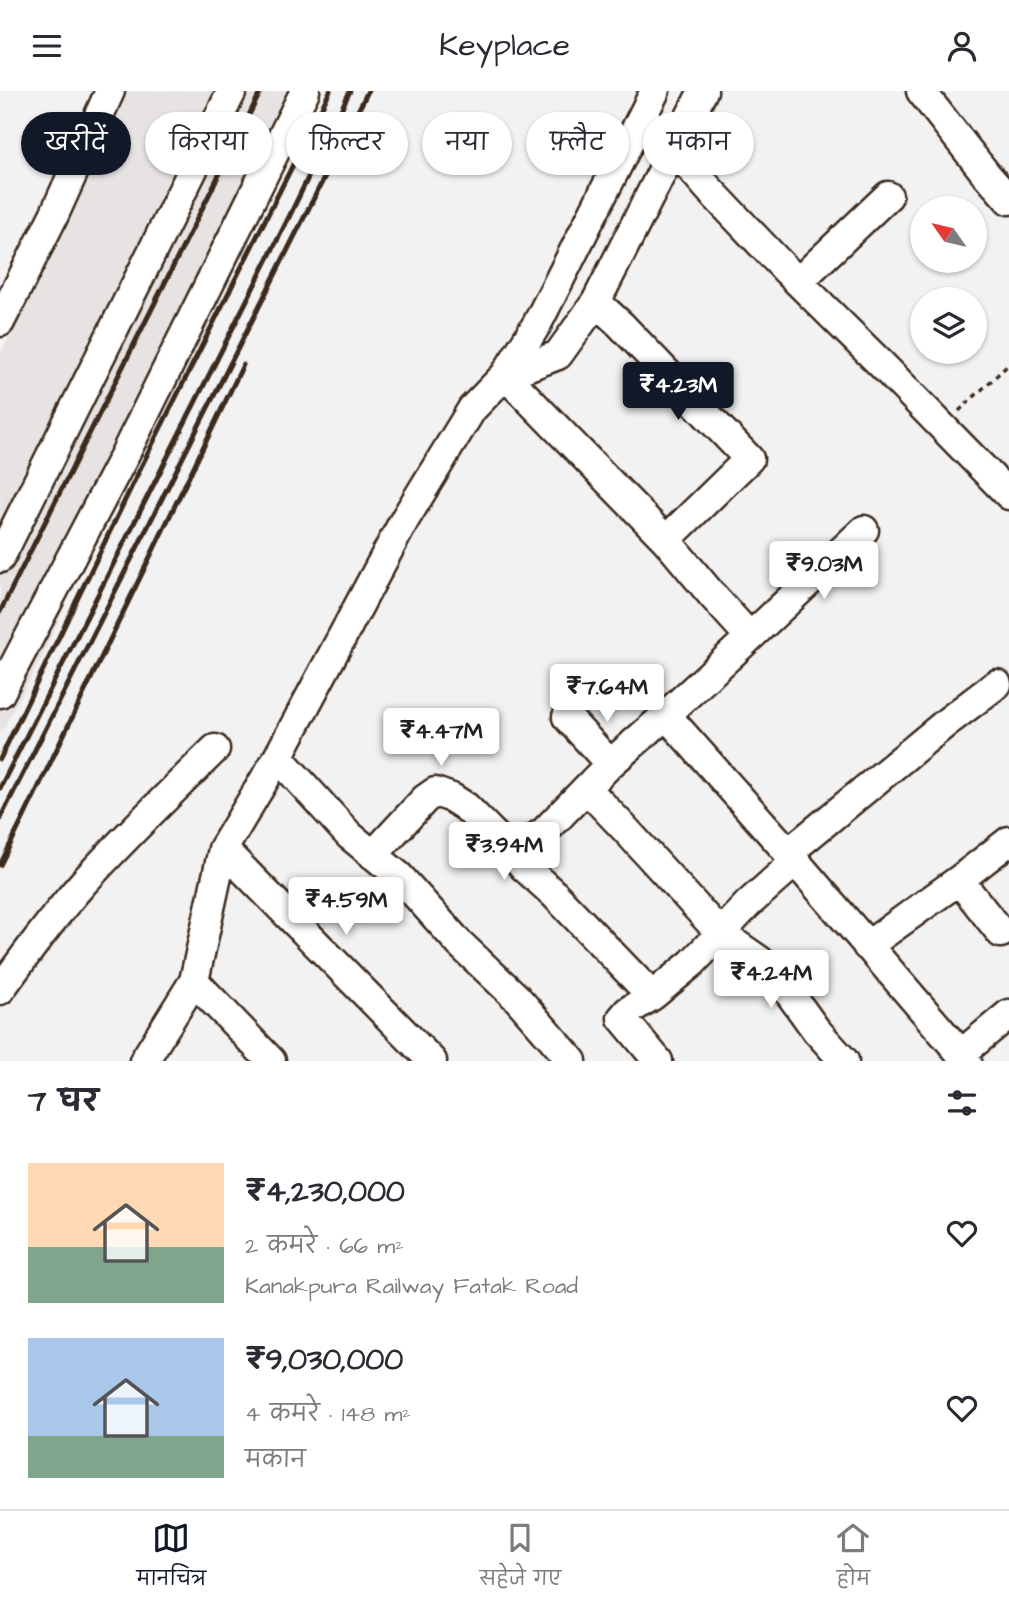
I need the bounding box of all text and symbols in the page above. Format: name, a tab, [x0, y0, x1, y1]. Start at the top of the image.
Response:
text: Keyplace	[439, 23, 570, 68]
icon: menu	[28, 27, 66, 65]
icon: person	[943, 27, 981, 65]
chip: खरीदें	[21, 112, 131, 175]
chip: किराया	[145, 112, 272, 175]
chip: फ़िल्टर	[286, 112, 408, 175]
chip: नया	[422, 112, 512, 175]
chip: फ़्लैट	[526, 112, 629, 175]
chip: मकान	[643, 112, 754, 175]
north arrow	[910, 196, 987, 273]
map controls	[910, 196, 987, 364]
button: layers	[910, 287, 987, 364]
pin: ₹4.23M	[621, 363, 735, 422]
text: ₹4.23M	[639, 369, 717, 401]
pin: ₹9.03M	[767, 541, 881, 601]
text: ₹9.03M	[785, 548, 863, 580]
pin: ₹7.64M	[550, 665, 664, 724]
text: ₹7.64M	[566, 671, 648, 703]
pin: ₹4.47M	[384, 709, 498, 768]
text: ₹4.47M	[399, 715, 483, 747]
pin: ₹3.94M	[447, 823, 561, 882]
text: ₹3.94M	[465, 829, 543, 861]
pin: ₹4.59M	[289, 877, 403, 937]
text: ₹4.59M	[304, 884, 388, 916]
pin: ₹4.24M	[714, 951, 828, 1010]
text: ₹4.24M	[730, 957, 812, 989]
text: 7 घर	[28, 1081, 98, 1123]
icon: filters	[943, 1084, 981, 1122]
text: ₹4,230,000	[245, 1171, 405, 1213]
icon: home	[84, 1191, 168, 1275]
icon: heart	[943, 1214, 981, 1252]
text: 2 कमरे · 66 m²	[245, 1230, 404, 1262]
text: Kanakpura Railway Fatak Road	[245, 1270, 578, 1302]
text: ₹9,030,000	[245, 1339, 403, 1381]
icon: home	[84, 1366, 168, 1450]
icon: heart	[943, 1389, 981, 1427]
text: 4 कमरे · 148 m²	[245, 1398, 411, 1430]
text: मकान	[245, 1444, 306, 1476]
tab: मानचित्र	[137, 1519, 206, 1599]
tab: सहेजे गए	[480, 1519, 561, 1599]
tab: होम	[834, 1519, 872, 1599]

